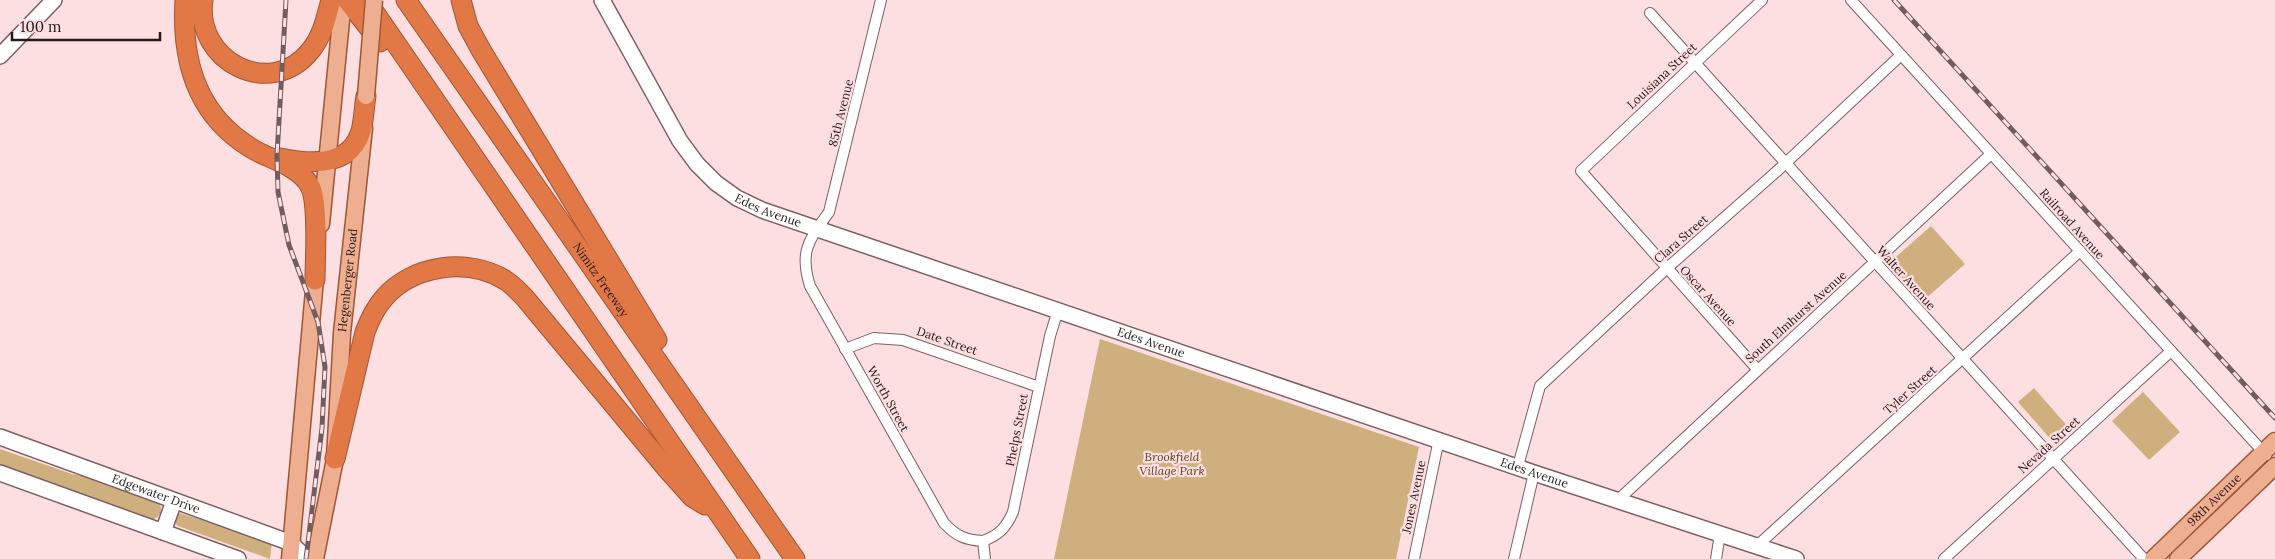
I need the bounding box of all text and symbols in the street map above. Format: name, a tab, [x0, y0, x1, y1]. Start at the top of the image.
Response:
scale bar	[12, 10, 160, 42]
text: 100 m	[20, 17, 61, 36]
street label: Louisiana Street	[1624, 39, 1700, 112]
street label: 85th Avenue	[825, 77, 856, 148]
street label: Railroad Avenue	[2037, 185, 2108, 262]
street label: Edes Avenue	[732, 190, 804, 230]
street label: Clara Street	[1651, 211, 1711, 266]
street label: Hegenberger Road	[334, 228, 360, 333]
street label: Nimitz Freeway	[570, 240, 633, 320]
street label: Walter Avenue	[1874, 242, 1939, 313]
street label: Oscar Avenue	[1677, 262, 1740, 330]
street label: South Elmhurst Avenue	[1742, 267, 1850, 366]
street label: Date Street	[915, 323, 980, 358]
street label: Edes Avenue	[1115, 324, 1187, 361]
street label: Tyler Street	[1880, 362, 1940, 417]
street label: Worth Street	[864, 363, 913, 435]
street label: Phelps Street	[1002, 392, 1031, 468]
street label: Nevada Street	[2015, 413, 2083, 476]
park label: Brookfield Village Park	[1139, 449, 1205, 478]
street label: Edes Avenue	[1499, 454, 1571, 491]
street label: Jones Avenue	[1398, 458, 1429, 536]
street label: Edgewater Drive	[110, 470, 203, 516]
street label: 98th Avenue	[2184, 470, 2244, 529]

